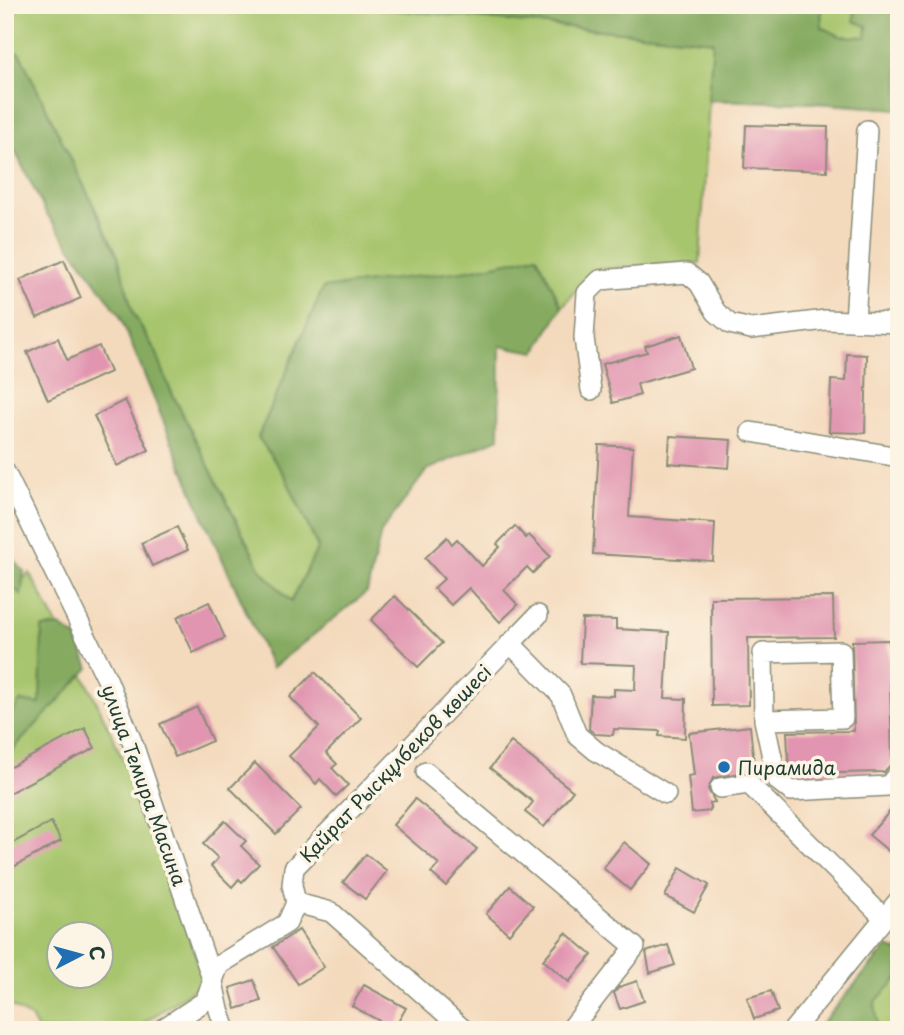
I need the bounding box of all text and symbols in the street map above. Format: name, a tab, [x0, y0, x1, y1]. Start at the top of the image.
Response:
street label: Қайрат Рысқұлбеков көшесі	[293, 658, 497, 868]
street label: улица Темира Масина	[96, 681, 194, 889]
place label: Пирамида	[738, 753, 836, 781]
marker: Пирамида	[716, 759, 732, 775]
north arrow	[46, 920, 116, 990]
text: С	[83, 945, 113, 962]

